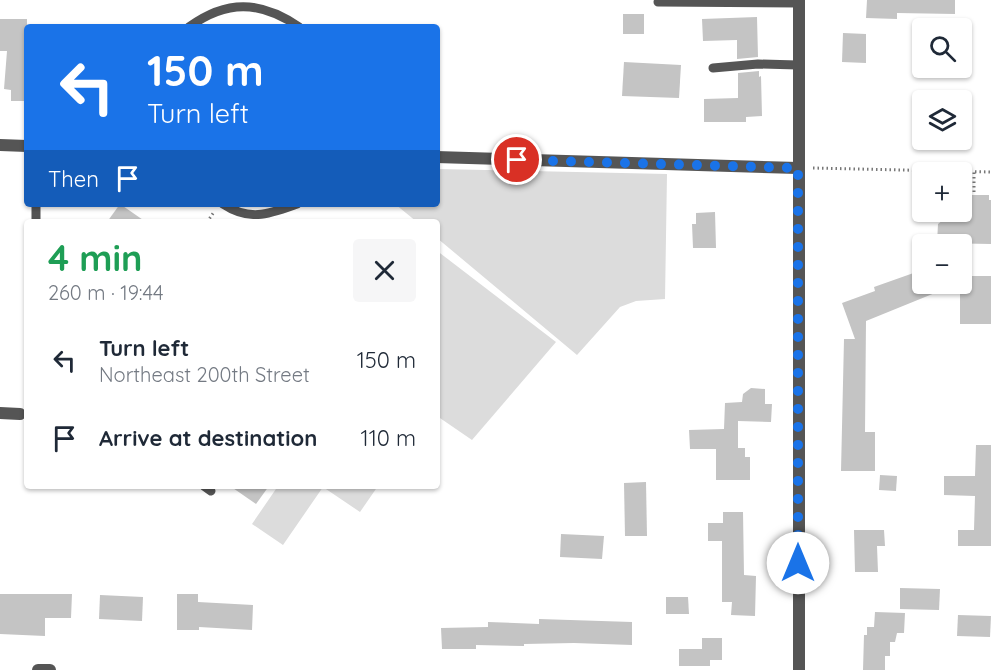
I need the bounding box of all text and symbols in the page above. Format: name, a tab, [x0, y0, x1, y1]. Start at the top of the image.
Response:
map controls	[912, 18, 972, 294]
button: search	[912, 18, 972, 78]
text: 150 m	[147, 44, 264, 97]
icon: left	[48, 48, 126, 126]
button: layers	[912, 90, 972, 150]
text: Turn left	[147, 96, 249, 130]
pin	[491, 134, 542, 185]
icon: arrive	[500, 143, 533, 176]
icon: arrive	[111, 162, 144, 195]
button: +	[912, 162, 972, 222]
text: Then	[48, 165, 99, 193]
button: −	[912, 234, 972, 294]
text: 4 min	[48, 235, 142, 280]
button: close	[353, 239, 416, 302]
text: 260 m · 19:44	[48, 280, 164, 305]
text: Turn left	[99, 334, 189, 362]
icon: left	[48, 344, 81, 377]
text: 150 m	[357, 346, 416, 374]
text: Northeast 200th Street	[99, 362, 310, 387]
icon: arrive	[48, 422, 81, 455]
text: Arrive at destination	[99, 424, 317, 452]
text: 110 m	[361, 424, 416, 452]
position arrow	[766, 531, 830, 595]

